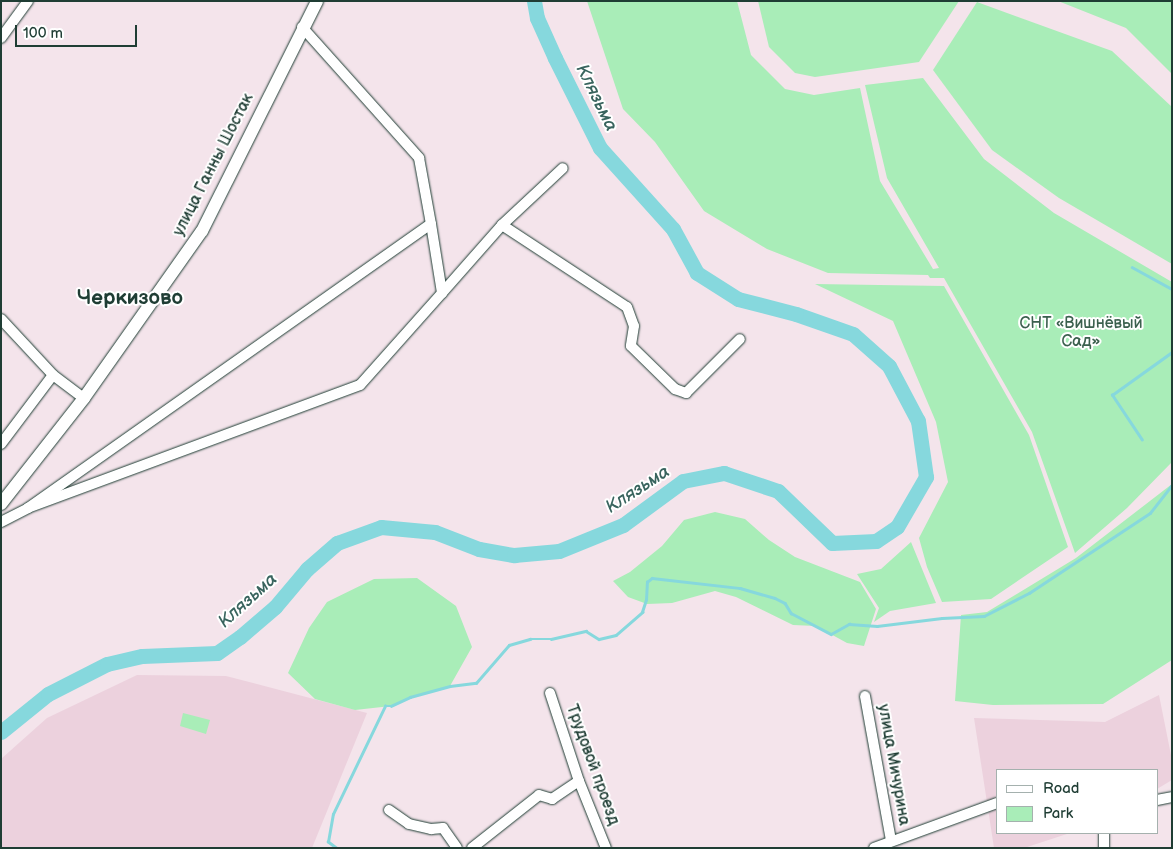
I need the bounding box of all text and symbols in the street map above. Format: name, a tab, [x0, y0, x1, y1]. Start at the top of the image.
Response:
scale bar	[18, 15, 140, 47]
text: 100 m	[23, 24, 63, 43]
water label: Клязьма	[571, 61, 621, 135]
street label: улица Ганны Шостак	[170, 90, 258, 240]
district label: Черкизово	[77, 285, 183, 311]
park label: СНТ «Вишнёвый Сад»	[1019, 314, 1143, 352]
water label: Клязьма	[602, 461, 674, 519]
water label: Клязьма	[214, 569, 282, 633]
street label: Трудовой проезд	[561, 702, 623, 828]
street label: улица Мичурина	[873, 703, 913, 827]
legend	[996, 769, 1158, 834]
text: Road	[1043, 779, 1079, 798]
text: Park	[1043, 804, 1073, 823]

